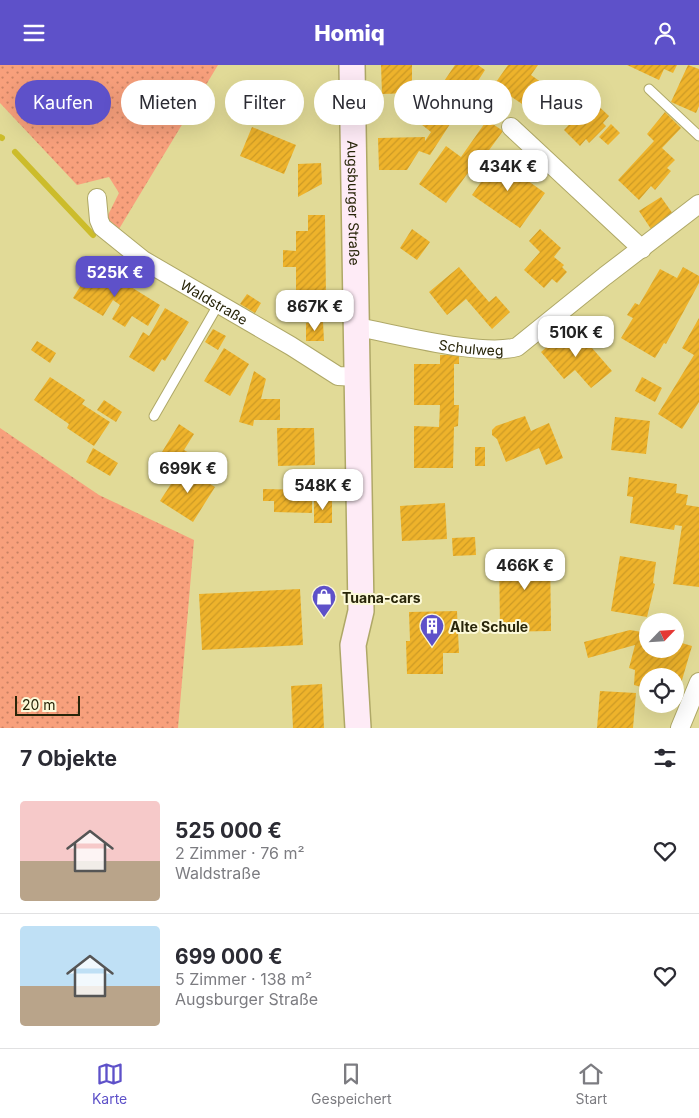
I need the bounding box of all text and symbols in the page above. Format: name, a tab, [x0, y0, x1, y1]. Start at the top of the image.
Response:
icon: menu	[20, 19, 48, 47]
icon: person	[651, 19, 679, 47]
text: Homiq	[314, 20, 385, 46]
chip: Kaufen	[15, 80, 111, 125]
chip: Mieten	[121, 80, 215, 125]
chip: Filter	[225, 80, 304, 125]
chip: Neu	[314, 80, 384, 125]
chip: Wohnung	[394, 80, 512, 125]
chip: Haus	[522, 80, 601, 125]
street label: Augsburger Straße	[345, 140, 364, 266]
pin: 434K €	[467, 149, 549, 192]
text: 434K €	[479, 156, 537, 176]
pin: 525K €	[74, 255, 156, 298]
text: 525K €	[87, 262, 143, 282]
street label: Waldstraße	[178, 275, 251, 328]
pin: 867K €	[274, 289, 356, 332]
text: 867K €	[287, 296, 343, 316]
pin: 510K €	[535, 315, 617, 358]
text: 510K €	[549, 322, 603, 342]
street label: Schulweg	[438, 335, 504, 358]
pin: 699K €	[147, 451, 229, 494]
text: 699K €	[159, 458, 217, 478]
pin: 548K €	[282, 469, 364, 511]
text: 548K €	[294, 475, 352, 495]
pin: 466K €	[484, 549, 566, 591]
text: 466K €	[496, 555, 554, 575]
shop icon: Tuana-cars	[311, 584, 337, 618]
place label: Tuana-cars	[342, 589, 421, 606]
building icon: Alte Schule	[419, 613, 445, 647]
north arrow	[639, 613, 684, 657]
map controls	[639, 613, 684, 713]
place label: Alte Schule	[450, 618, 528, 635]
button: locate	[639, 668, 684, 713]
scale bar	[15, 693, 80, 716]
text: 20 m	[22, 696, 56, 713]
icon: filters	[651, 744, 679, 772]
text: 7 Objekte	[20, 746, 117, 771]
text: 525 000 €	[175, 818, 282, 843]
icon: home	[60, 821, 120, 881]
icon: heart	[651, 837, 679, 865]
text: 2 Zimmer · 76 m²	[175, 843, 305, 863]
text: Waldstraße	[175, 863, 260, 883]
text: 699 000 €	[175, 944, 283, 969]
icon: home	[60, 946, 120, 1006]
icon: heart	[651, 962, 679, 990]
text: 5 Zimmer · 138 m²	[175, 969, 312, 989]
text: Augsburger Straße	[175, 989, 318, 1009]
tab: Karte	[92, 1060, 127, 1107]
tab: Gespeichert	[311, 1060, 392, 1107]
tab: Start	[576, 1060, 607, 1107]

